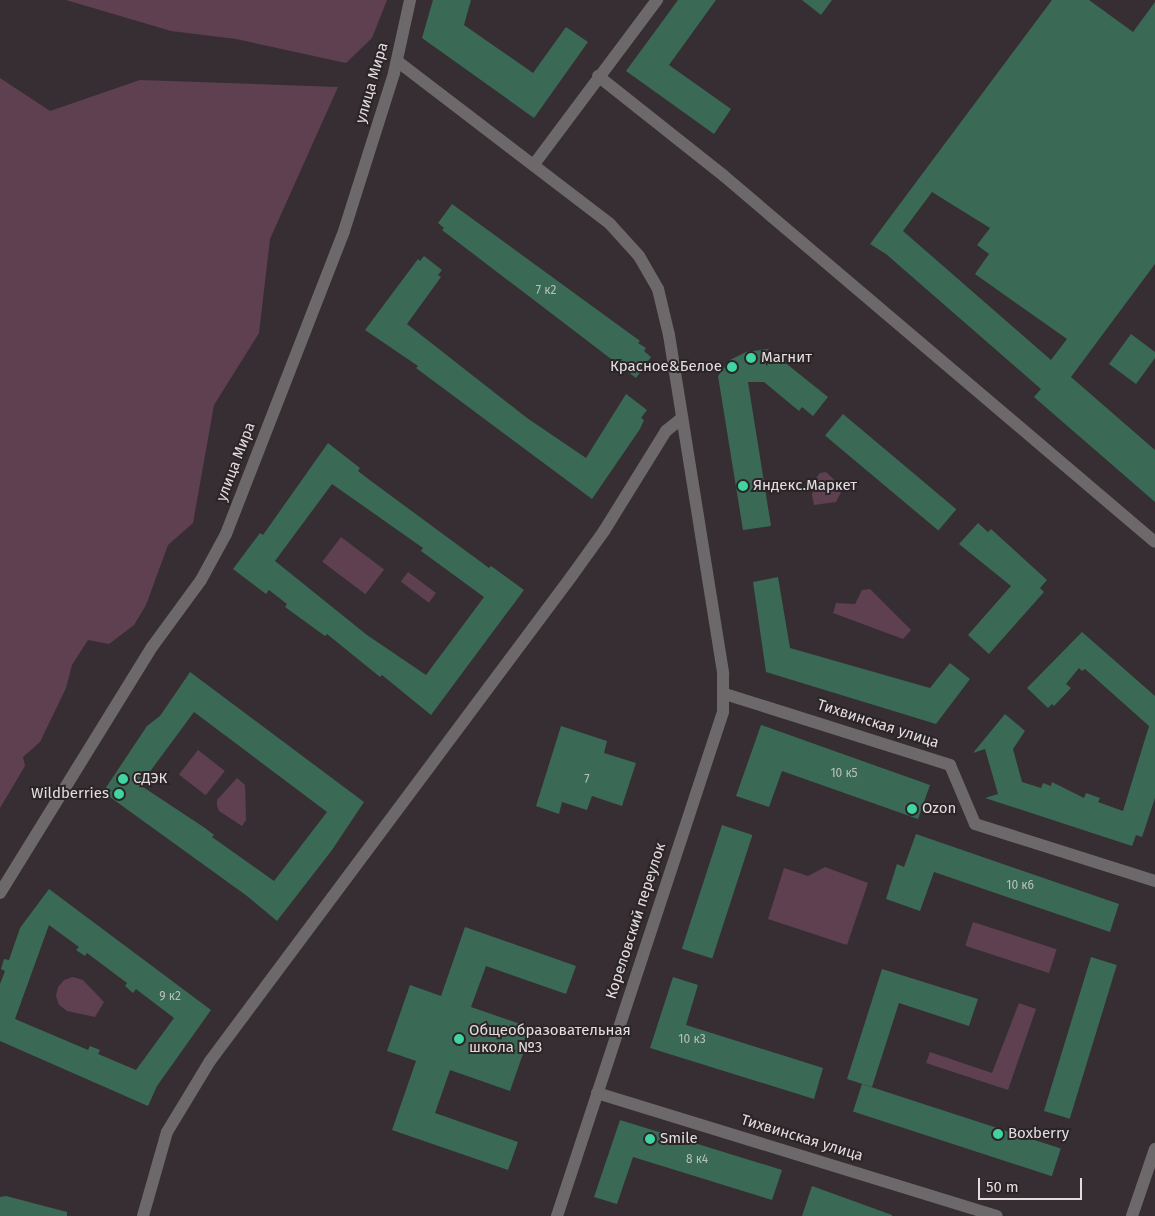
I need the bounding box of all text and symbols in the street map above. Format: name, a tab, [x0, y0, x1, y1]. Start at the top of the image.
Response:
street label: улица Мира	[352, 40, 392, 126]
house number: 7 к2	[536, 284, 556, 298]
place label: Магнит	[761, 349, 812, 367]
marker: Магнит	[745, 352, 757, 364]
place label: Красное&Белое	[610, 358, 722, 376]
marker: Красное&Белое	[726, 361, 738, 373]
street label: улица Мира	[213, 420, 259, 504]
place label: Яндекс.Маркет	[753, 477, 857, 495]
marker: Яндекс.Маркет	[737, 480, 749, 492]
street label: Тихвинская улица	[815, 696, 941, 752]
house number: 10 к5	[830, 767, 858, 781]
place label: СДЭК	[133, 770, 167, 788]
marker: СДЭК	[117, 773, 129, 785]
house number: 7	[584, 773, 590, 787]
place label: Wildberries	[31, 785, 109, 803]
marker: Wildberries	[113, 788, 125, 800]
place label: Ozon	[922, 800, 956, 818]
marker: Ozon	[906, 803, 918, 815]
street label: Кореловский переулок	[602, 840, 670, 1002]
house number: 10 к6	[1006, 879, 1034, 893]
house number: 9 к2	[159, 990, 181, 1004]
place label: Общеобразовательная школа №3	[469, 1021, 631, 1056]
marker: Общеобразовательная школа №3	[453, 1033, 465, 1045]
house number: 10 к3	[678, 1033, 706, 1047]
street label: Тихвинская улица	[739, 1111, 865, 1165]
place label: Boxberry	[1008, 1125, 1069, 1143]
marker: Boxberry	[992, 1128, 1004, 1140]
place label: Smile	[660, 1130, 698, 1148]
marker: Smile	[644, 1133, 656, 1145]
house number: 8 к4	[686, 1153, 708, 1167]
scale bar	[980, 1168, 1084, 1200]
text: 50 m	[986, 1178, 1019, 1196]

